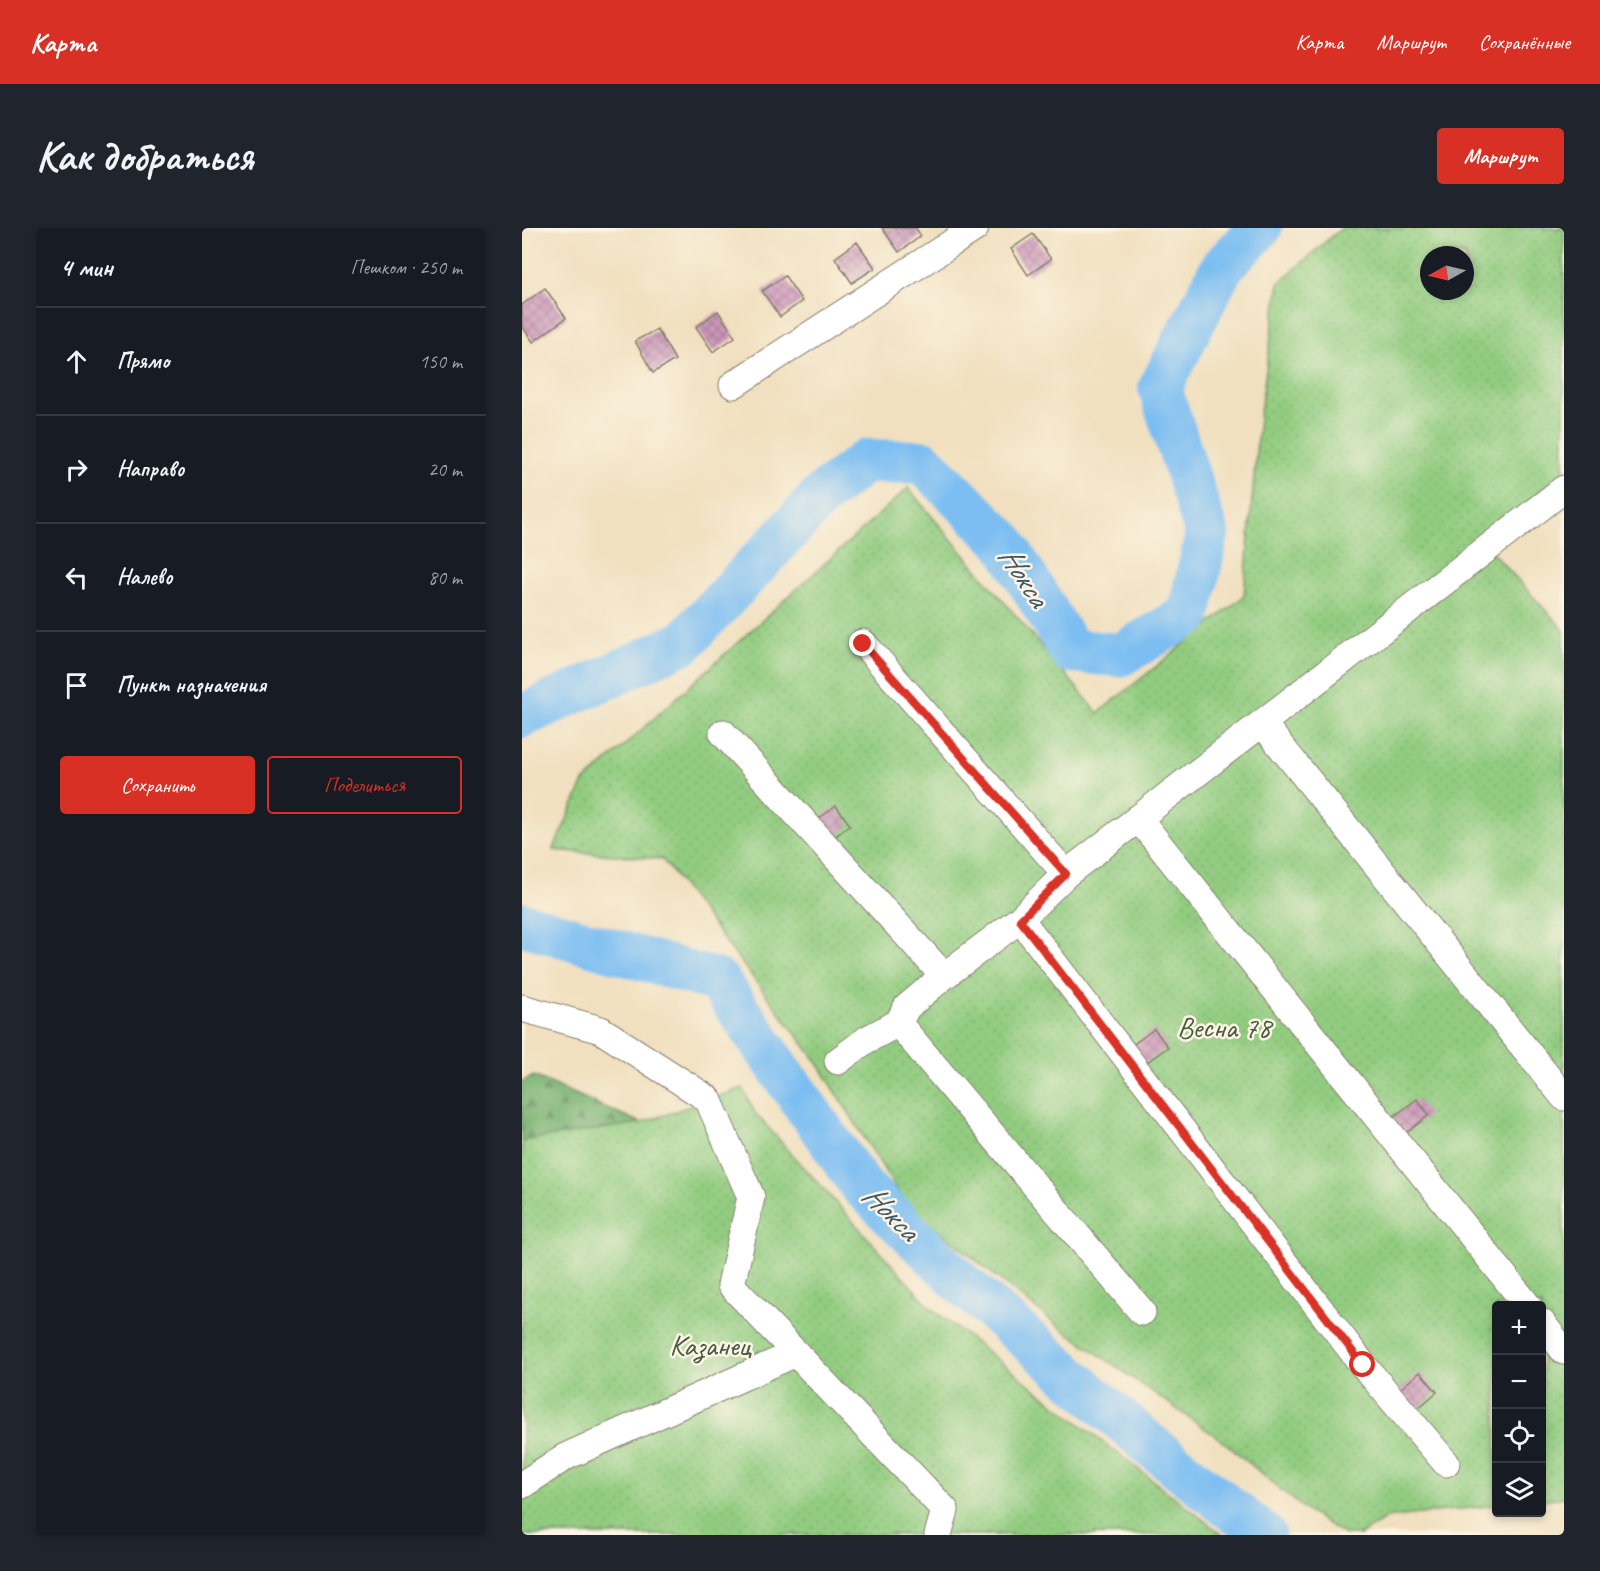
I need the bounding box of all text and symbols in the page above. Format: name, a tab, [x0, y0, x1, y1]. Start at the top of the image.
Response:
text: Карта	[30, 25, 97, 60]
text: Карта	[1295, 29, 1344, 55]
text: Маршрут	[1377, 29, 1446, 55]
text: Сохранённые	[1479, 29, 1570, 55]
button: Маршрут	[1437, 128, 1564, 184]
text: Как добраться	[36, 130, 253, 183]
north arrow	[1420, 246, 1474, 300]
text: 4 мин	[60, 251, 113, 284]
text: Пешком · 250 m	[350, 255, 462, 280]
icon: ahead	[60, 345, 93, 378]
text: Прямо	[117, 347, 169, 375]
text: 150 m	[419, 349, 462, 374]
icon: right	[60, 453, 93, 486]
text: Направо	[117, 455, 184, 483]
text: 20 m	[428, 457, 462, 482]
water label: Нокса	[989, 538, 1060, 617]
icon: left	[60, 561, 93, 594]
text: Налево	[117, 563, 173, 591]
text: 80 m	[428, 565, 462, 590]
route end	[849, 630, 875, 656]
icon: arrive	[60, 669, 93, 702]
text: Пункт назначения	[117, 671, 266, 699]
button: Сохранить	[60, 756, 255, 814]
button: Поделиться	[267, 756, 462, 814]
park label: Весна 78	[1177, 1008, 1274, 1046]
water label: Нокса	[854, 1175, 930, 1251]
map controls	[1492, 1301, 1546, 1517]
button: +	[1492, 1301, 1546, 1355]
park label: Казанец	[670, 1326, 752, 1364]
route start	[1349, 1351, 1375, 1377]
button: −	[1492, 1355, 1546, 1409]
button: locate	[1492, 1409, 1546, 1463]
button: layers	[1492, 1463, 1546, 1517]

